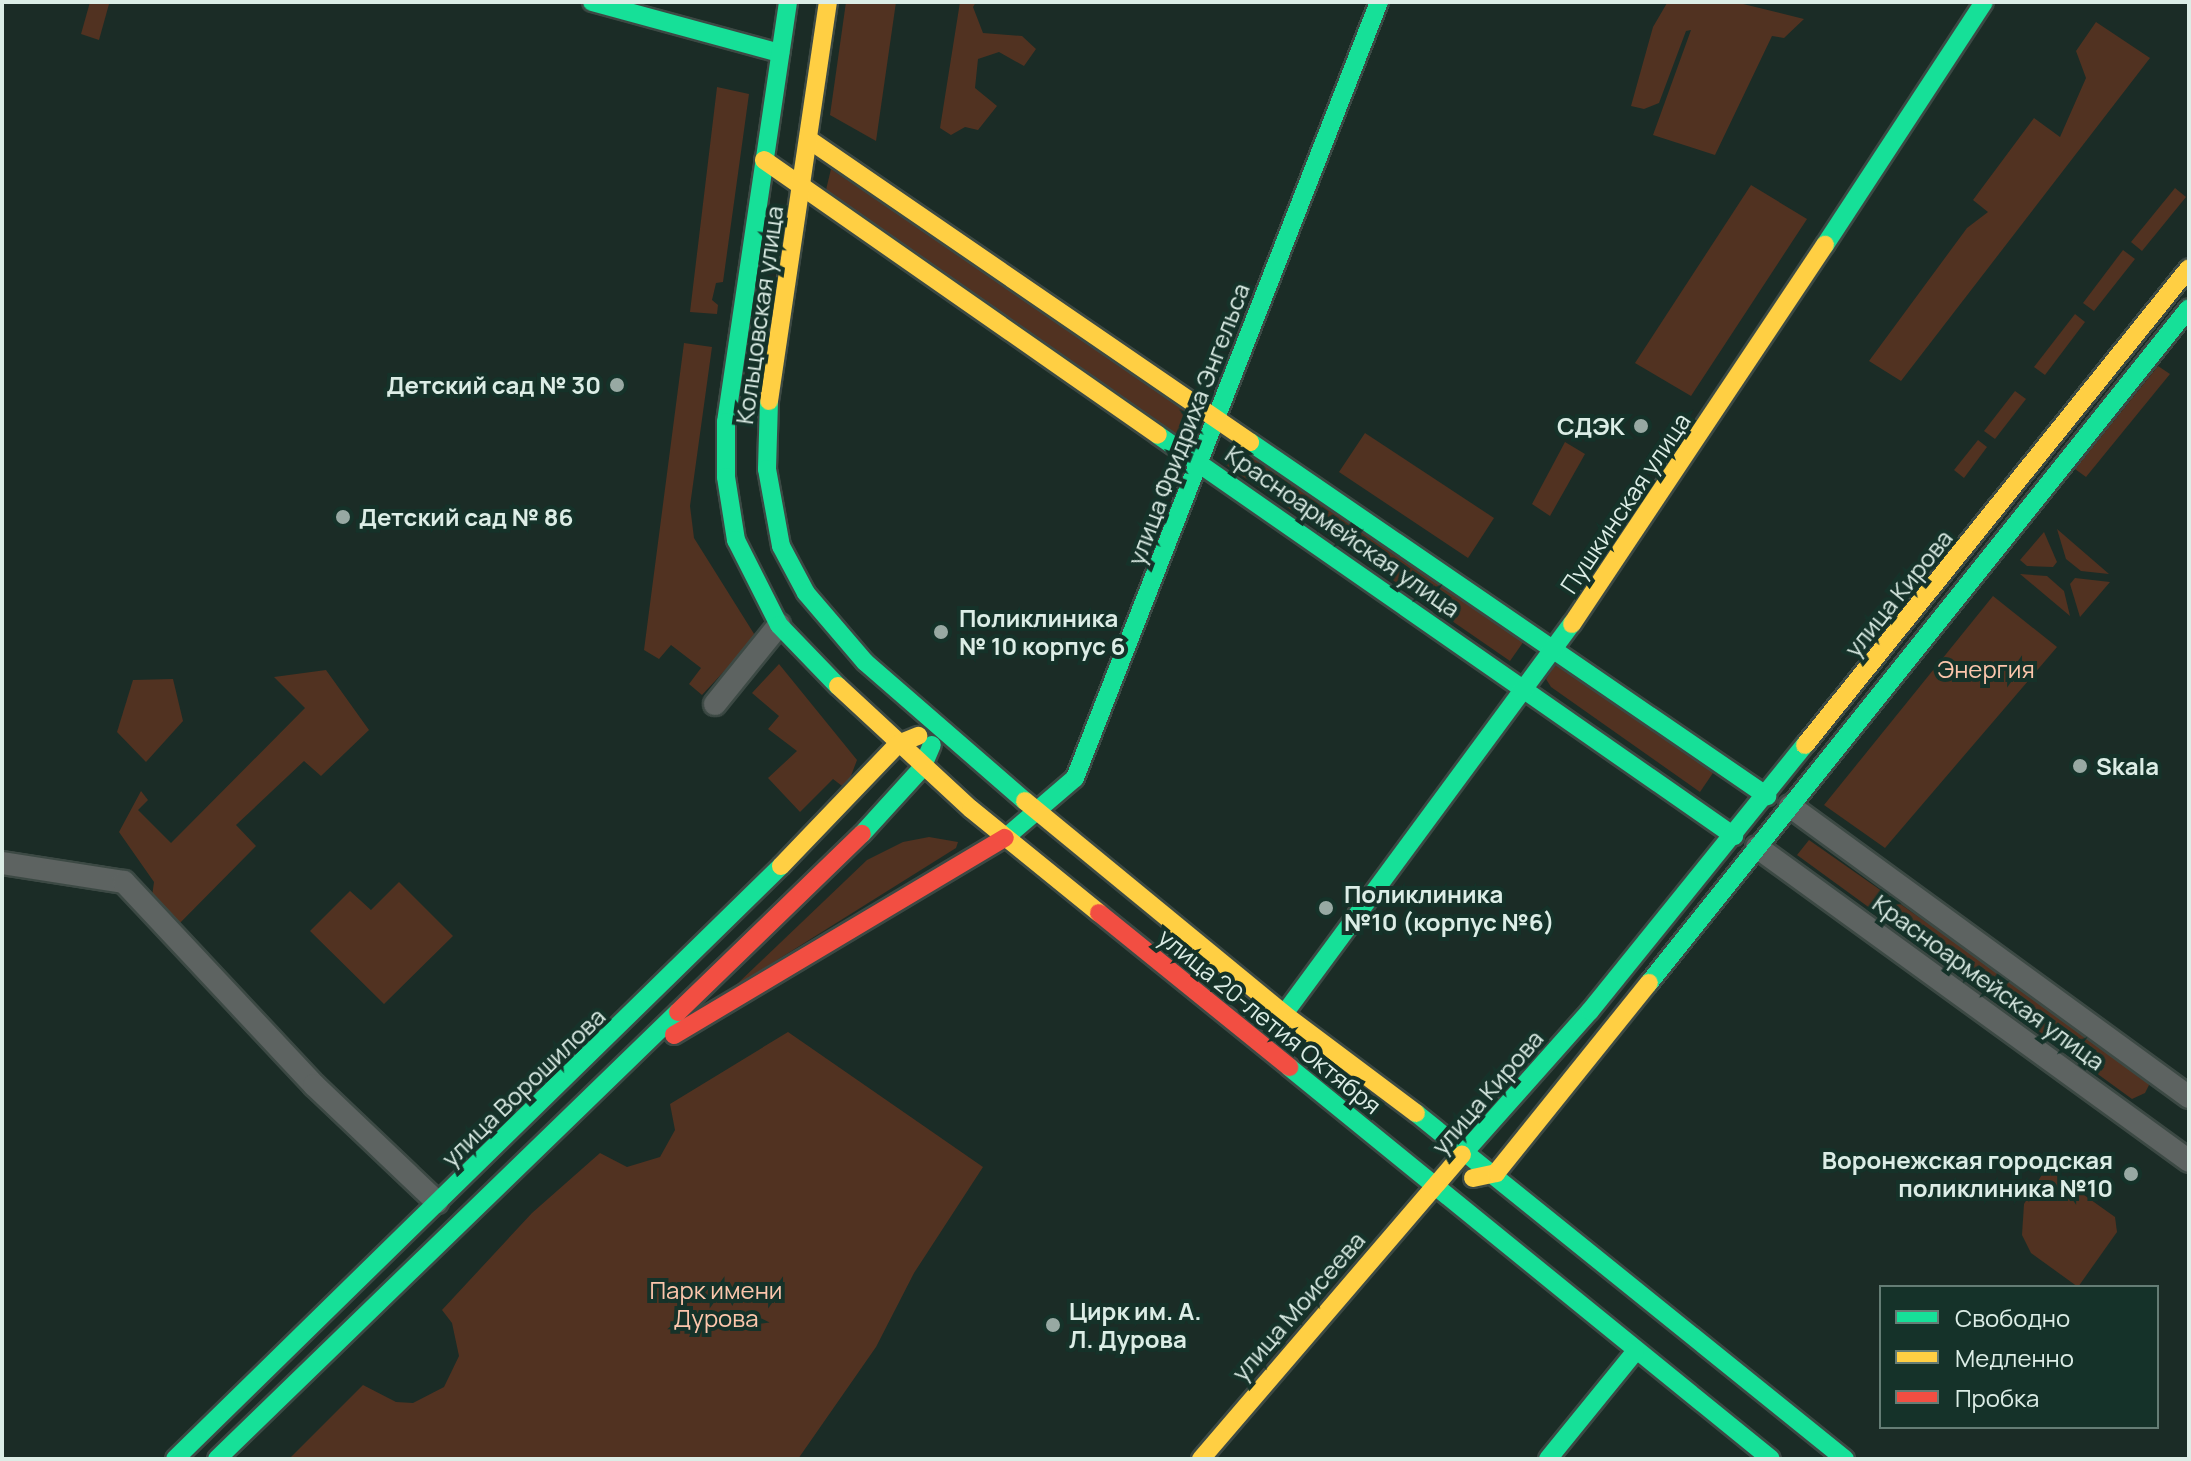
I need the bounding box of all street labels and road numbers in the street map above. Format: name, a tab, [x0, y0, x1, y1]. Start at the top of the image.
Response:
street label: Кольцовская улица	[729, 204, 789, 426]
street label: улица Фридриха Энгельса	[1121, 279, 1255, 569]
street label: Пушкинская улица	[1554, 407, 1696, 599]
street label: Красноармейская улица	[1220, 439, 1466, 623]
street label: улица Кирова	[1838, 524, 1958, 662]
street label: Красноармейская улица	[1867, 888, 2111, 1076]
street label: улица 20-летия Октября	[1153, 922, 1387, 1120]
street label: улица Ворошилова	[435, 1002, 611, 1172]
street label: улица Кирова	[1425, 1024, 1549, 1160]
street label: улица Моисеева	[1225, 1226, 1371, 1386]

